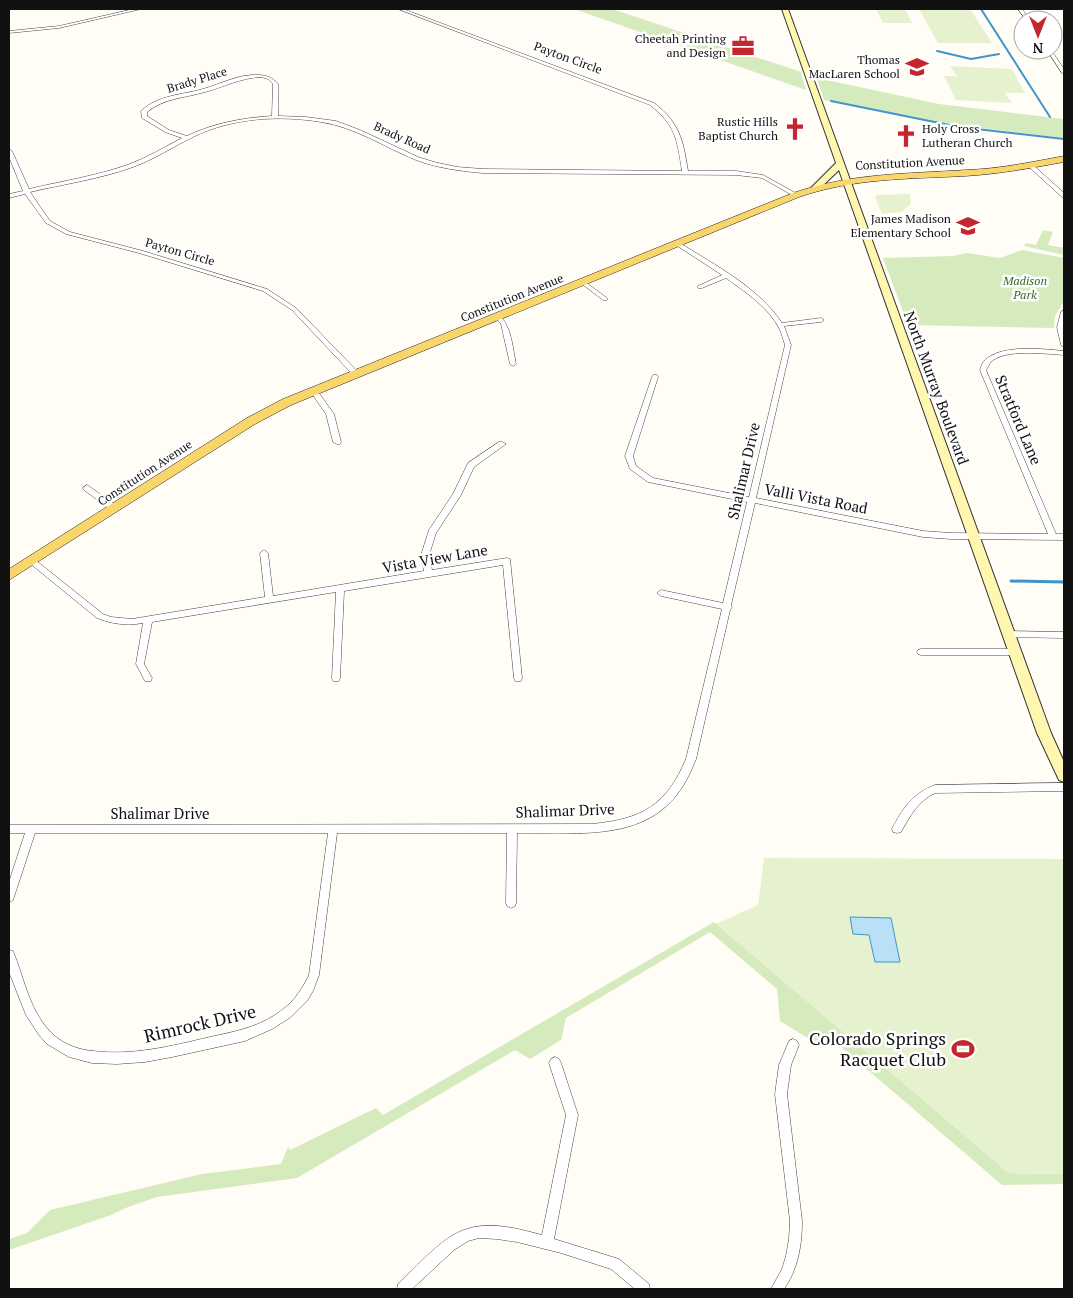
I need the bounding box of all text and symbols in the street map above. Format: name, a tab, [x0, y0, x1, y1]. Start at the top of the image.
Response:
north arrow	[1013, 10, 1063, 60]
place label: Cheetah Printing and Design	[635, 31, 727, 60]
office icon: Cheetah Printing and Design	[730, 33, 756, 59]
street label: Payton Circle	[532, 38, 604, 77]
text: N	[1032, 39, 1043, 58]
place label: Thomas MacLaren School	[809, 52, 900, 81]
school or university icon: Thomas MacLaren School	[904, 54, 930, 80]
street label: Brady Place	[165, 63, 229, 96]
place label: Rustic Hills Baptist Church	[698, 114, 778, 143]
church icon: Rustic Hills Baptist Church	[782, 116, 808, 142]
street label: Brady Road	[372, 118, 433, 157]
place label: Holy Cross Lutheran Church	[922, 121, 1013, 150]
church icon: Holy Cross Lutheran Church	[893, 123, 919, 149]
street label: Constitution Avenue	[855, 152, 965, 173]
place label: James Madison Elementary School	[851, 211, 951, 240]
school or university icon: James Madison Elementary School	[955, 213, 981, 239]
street label: Payton Circle	[144, 234, 217, 269]
street label: Constitution Avenue	[458, 270, 565, 325]
park label: Madison Park	[1002, 273, 1047, 302]
street label: North Murray Boulevard	[900, 308, 974, 467]
street label: Stratford Lane	[991, 372, 1047, 468]
street label: Shalimar Drive	[722, 420, 764, 521]
street label: Constitution Avenue	[95, 436, 195, 509]
street label: Valli Vista Road	[763, 478, 870, 518]
street label: Vista View Lane	[381, 539, 489, 577]
street label: Shalimar Drive	[515, 798, 615, 822]
street label: Shalimar Drive	[110, 803, 210, 823]
street label: Rimrock Drive	[141, 998, 258, 1048]
place label: Colorado Springs Racquet Club	[809, 1026, 946, 1071]
sports icon: Colorado Springs Racquet Club	[950, 1036, 976, 1062]

